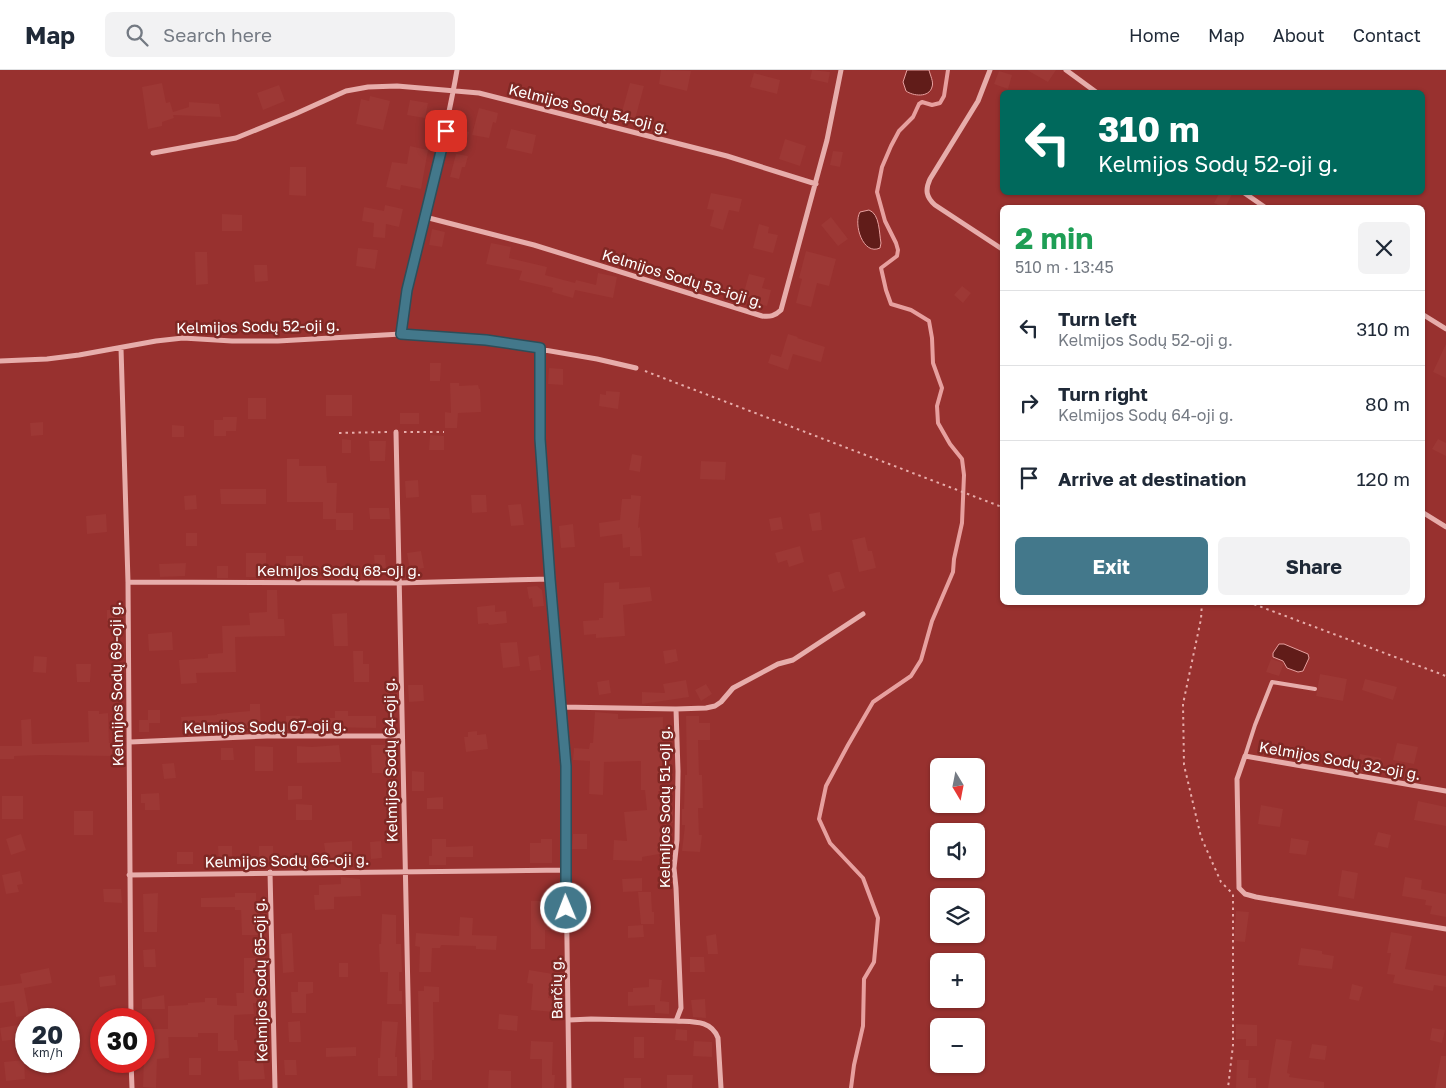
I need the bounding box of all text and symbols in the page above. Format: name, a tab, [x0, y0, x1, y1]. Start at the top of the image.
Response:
search box	[105, 12, 455, 57]
text: Map	[25, 20, 75, 49]
icon: search	[123, 21, 151, 49]
text: Search here	[163, 23, 272, 46]
text: Home	[1129, 24, 1180, 46]
text: Map	[1208, 24, 1245, 46]
text: About	[1273, 24, 1325, 46]
text: Contact	[1353, 24, 1421, 46]
street label: Kelmijos Sodų 54-oji g.	[507, 79, 671, 137]
text: 310 m	[1098, 108, 1200, 150]
pin	[425, 110, 467, 152]
icon: left	[1015, 110, 1080, 175]
icon: arrive	[432, 117, 460, 145]
text: Kelmijos Sodų 52-oji g.	[1098, 150, 1338, 177]
text: 2 min	[1015, 220, 1093, 256]
button: close	[1358, 222, 1410, 274]
street label: Kelmijos Sodų 53-ioji g.	[600, 245, 766, 311]
text: 510 m · 13:45	[1015, 257, 1114, 277]
text: Turn left	[1058, 307, 1137, 330]
icon: left	[1015, 314, 1043, 342]
street label: Kelmijos Sodų 52-oji g.	[176, 316, 340, 336]
text: 310 m	[1356, 317, 1410, 340]
text: Kelmijos Sodų 52-oji g.	[1058, 330, 1233, 350]
text: Turn right	[1058, 382, 1148, 405]
icon: right	[1015, 389, 1043, 417]
text: 80 m	[1365, 392, 1410, 415]
text: Kelmijos Sodų 64-oji g.	[1058, 405, 1234, 425]
icon: arrive	[1015, 464, 1043, 492]
text: Arrive at destination	[1058, 467, 1246, 490]
text: 120 m	[1356, 467, 1410, 490]
button: Exit	[1015, 537, 1208, 595]
button: Share	[1218, 537, 1410, 595]
street label: Kelmijos Sodų 68-oji g.	[257, 561, 421, 579]
street label: Kelmijos Sodų 69-oji g.	[106, 602, 126, 766]
street label: Kelmijos Sodų 64-oji g.	[380, 678, 400, 842]
street label: Kelmijos Sodų 67-oji g.	[183, 716, 347, 736]
street label: Kelmijos Sodų 51-oji g.	[655, 726, 673, 888]
street label: Kelmijos Sodų 32-oji g.	[1258, 737, 1422, 783]
north arrow	[930, 758, 985, 812]
map controls	[930, 758, 985, 1073]
button: sound	[930, 823, 985, 878]
street label: Kelmijos Sodų 66-oji g.	[205, 850, 369, 870]
position arrow	[539, 881, 591, 933]
button: layers	[930, 888, 985, 943]
street label: Kelmijos Sodų 65-oji g.	[250, 898, 270, 1062]
button: +	[930, 953, 985, 1008]
street label: Barčių g.	[546, 956, 566, 1020]
speed limit sign: 30	[90, 1008, 155, 1073]
button: −	[930, 1018, 985, 1073]
text: 20	[32, 1019, 63, 1050]
text: km/h	[32, 1045, 63, 1060]

